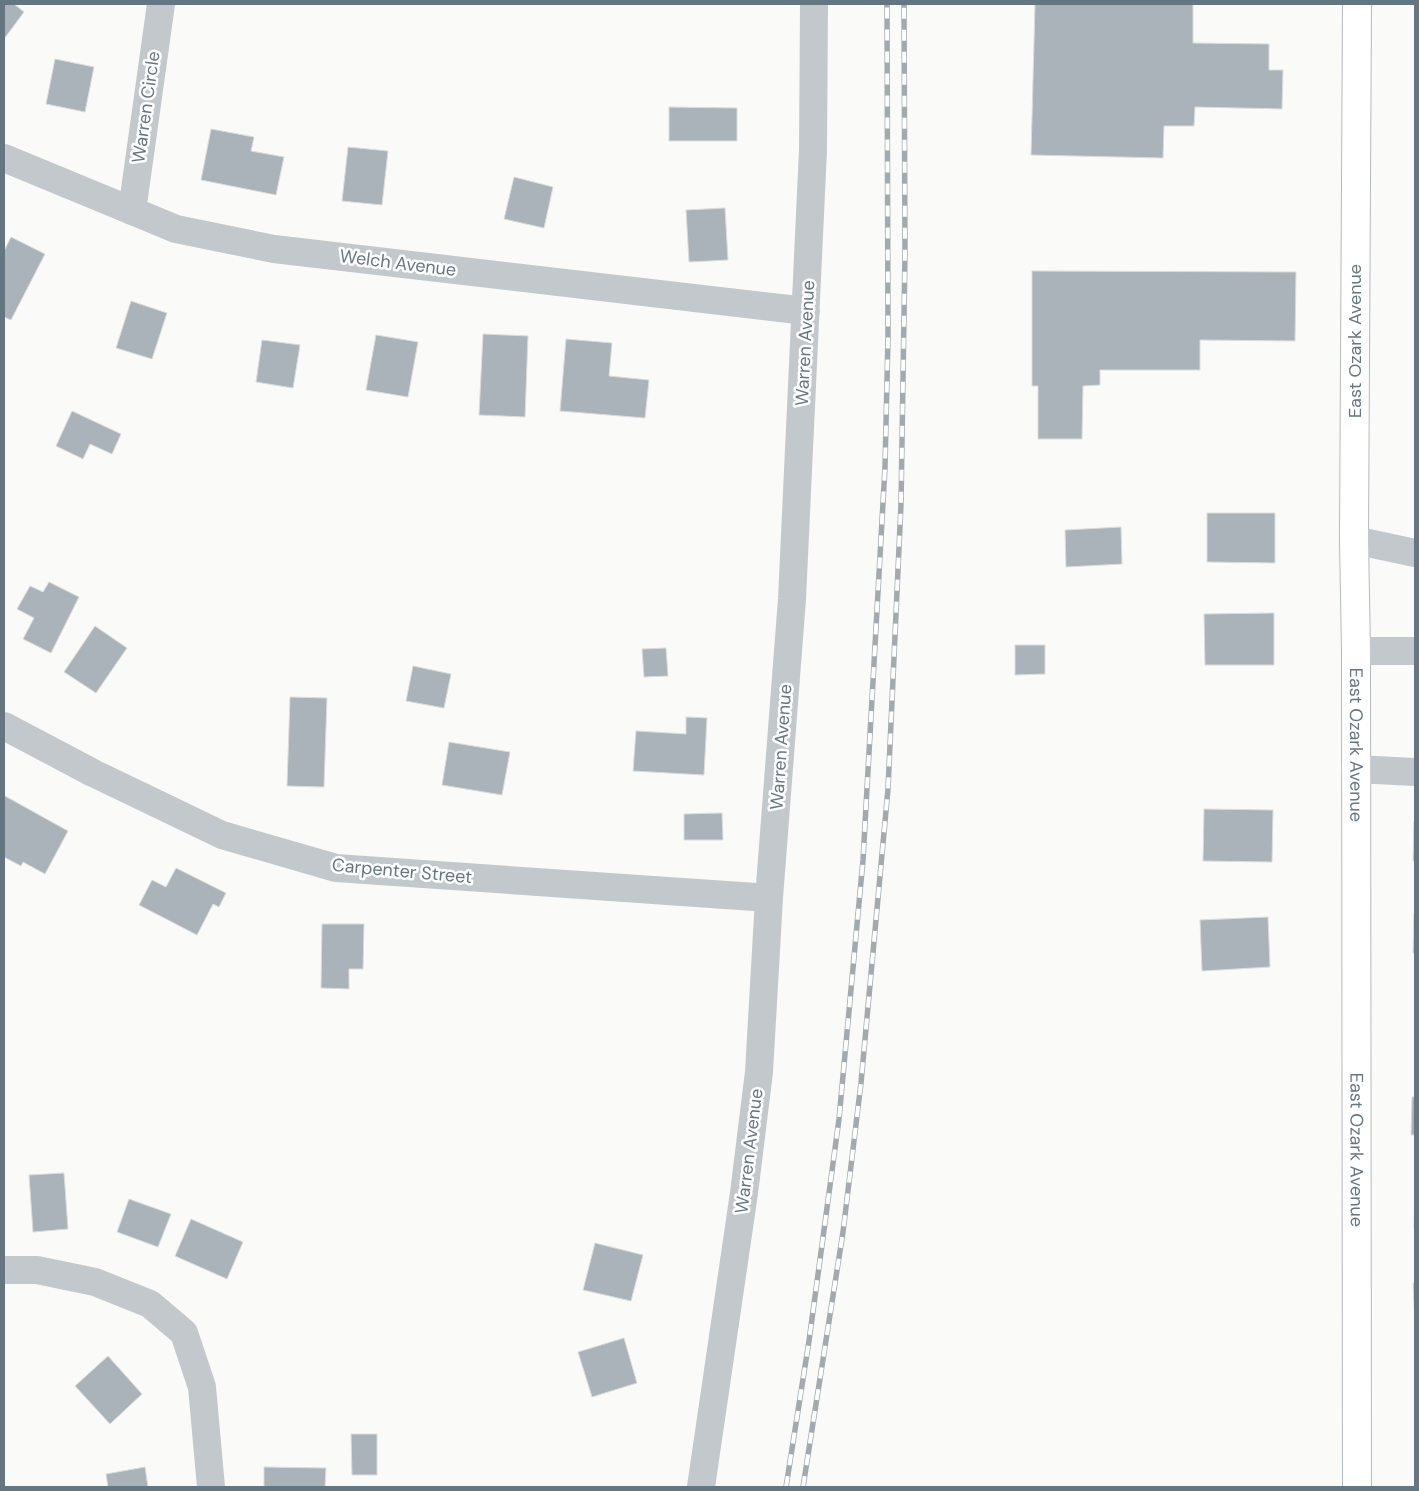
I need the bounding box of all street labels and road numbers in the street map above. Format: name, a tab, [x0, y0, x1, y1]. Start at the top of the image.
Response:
street label: Warren Circle	[126, 50, 166, 164]
street label: Welch Avenue	[338, 244, 458, 282]
street label: East Ozark Avenue	[1343, 264, 1367, 418]
street label: Warren Avenue	[790, 280, 820, 406]
street label: East Ozark Avenue	[1344, 668, 1368, 822]
street label: Warren Avenue	[765, 683, 797, 811]
street label: Carpenter Street	[331, 853, 473, 889]
street label: East Ozark Avenue	[1345, 1073, 1369, 1227]
street label: Warren Avenue	[729, 1087, 769, 1215]

